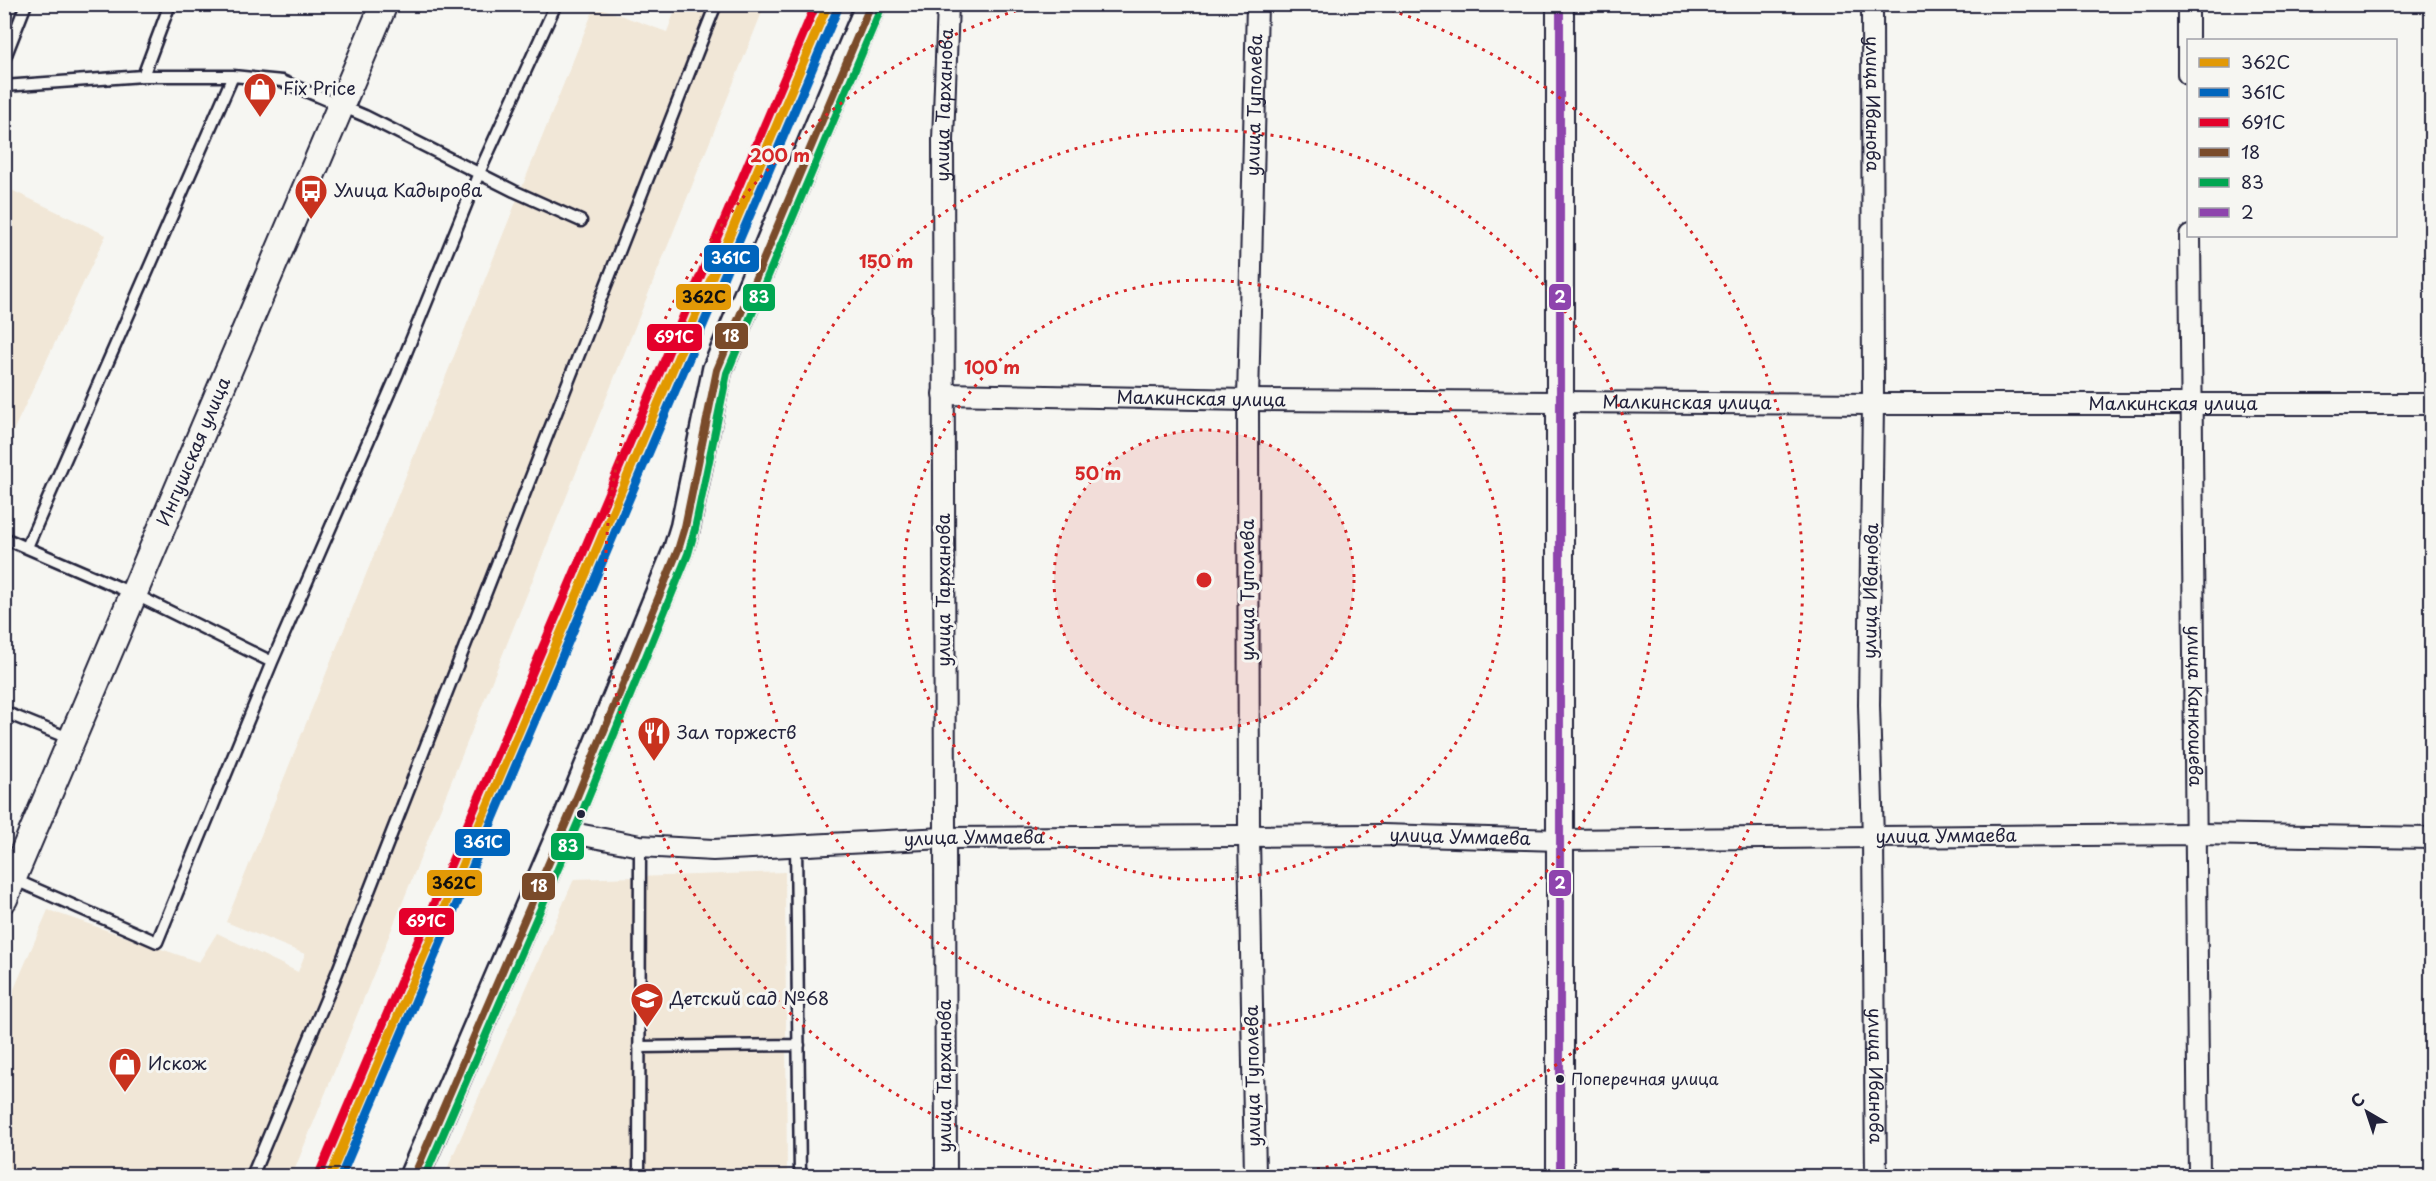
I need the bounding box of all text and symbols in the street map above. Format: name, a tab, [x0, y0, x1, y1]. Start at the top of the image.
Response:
street label: улица Тарханова	[928, 27, 959, 182]
street label: улица Туполева	[1238, 33, 1268, 176]
street label: улица Иванова	[1860, 36, 1887, 173]
legend	[2187, 39, 2397, 237]
text: 362С	[2241, 48, 2290, 75]
shop icon: Fix Price	[242, 71, 278, 118]
place label: Fix Price	[283, 74, 356, 101]
text: 361С	[2241, 78, 2286, 105]
text: 691С	[2241, 108, 2286, 135]
text: 18	[2241, 138, 2260, 165]
text: 200 m	[750, 141, 810, 168]
text: 83	[2241, 168, 2264, 195]
bus stop icon: Улица Кадырова	[293, 173, 329, 220]
place label: Улица Кадырова	[334, 176, 483, 203]
text: 2	[2241, 198, 2254, 225]
line badge: 361С	[703, 244, 760, 273]
text: 361С	[711, 245, 751, 269]
text: 150 m	[859, 247, 913, 274]
line badge: 362С	[675, 283, 732, 311]
line badge: 83	[742, 283, 776, 312]
line badge: 2	[1548, 283, 1572, 311]
text: 362С	[682, 284, 726, 308]
text: 83	[749, 284, 769, 308]
text: 2	[1554, 284, 1566, 308]
line badge: 18	[714, 322, 749, 350]
line badge: 691С	[646, 323, 703, 352]
text: 18	[722, 323, 740, 347]
text: 691С	[654, 324, 694, 348]
text: 100 m	[964, 353, 1020, 380]
street label: Ингушская улица	[149, 372, 236, 530]
street label: Малкинская улица	[1116, 382, 1286, 412]
street label: Малкинская улица	[1602, 387, 1772, 415]
street label: Малкинская улица	[2088, 389, 2258, 416]
text: 50 m	[1075, 459, 1121, 486]
street label: улица Тарханова	[929, 512, 956, 667]
street label: улица Туполева	[1233, 518, 1260, 661]
street label: улица Иванова	[1855, 522, 1884, 659]
centre of rings	[1194, 570, 1214, 590]
street label: улица Канкошева	[2182, 625, 2210, 788]
restaurant icon: Зал торжеств	[636, 715, 672, 762]
place label: Зал торжеств	[677, 718, 796, 745]
unlabelled marker	[575, 808, 587, 820]
street label: улица Уммаева	[1389, 820, 1532, 851]
street label: улица Уммаева	[1875, 821, 2018, 849]
street label: улица Уммаева	[903, 822, 1046, 852]
line badge: 361С	[454, 828, 511, 857]
text: 361С	[463, 829, 503, 853]
line badge: 83	[550, 832, 585, 861]
text: 83	[558, 833, 578, 857]
line badge: 362С	[426, 869, 483, 897]
line badge: 2	[1548, 869, 1572, 897]
text: 362С	[432, 870, 476, 894]
text: 2	[1554, 870, 1566, 894]
line badge: 18	[521, 872, 556, 901]
text: 18	[530, 873, 548, 897]
line badge: 691С	[398, 907, 455, 936]
text: 691С	[406, 908, 446, 932]
school or university icon: Детский сад №68	[629, 981, 665, 1028]
place label: Детский сад №68	[669, 984, 829, 1011]
street label: улица Тарханова	[930, 998, 957, 1153]
street label: улица Туполева	[1237, 1004, 1266, 1147]
street label: улица Иванова	[1863, 1008, 1891, 1145]
shop icon: Искож	[107, 1046, 143, 1093]
place label: Искож	[148, 1049, 207, 1076]
place label: Поперечная улица	[1571, 1066, 1719, 1090]
marker: Поперечная улица	[1554, 1073, 1566, 1085]
north arrow	[2337, 1082, 2397, 1142]
text: С	[2345, 1086, 2369, 1113]

